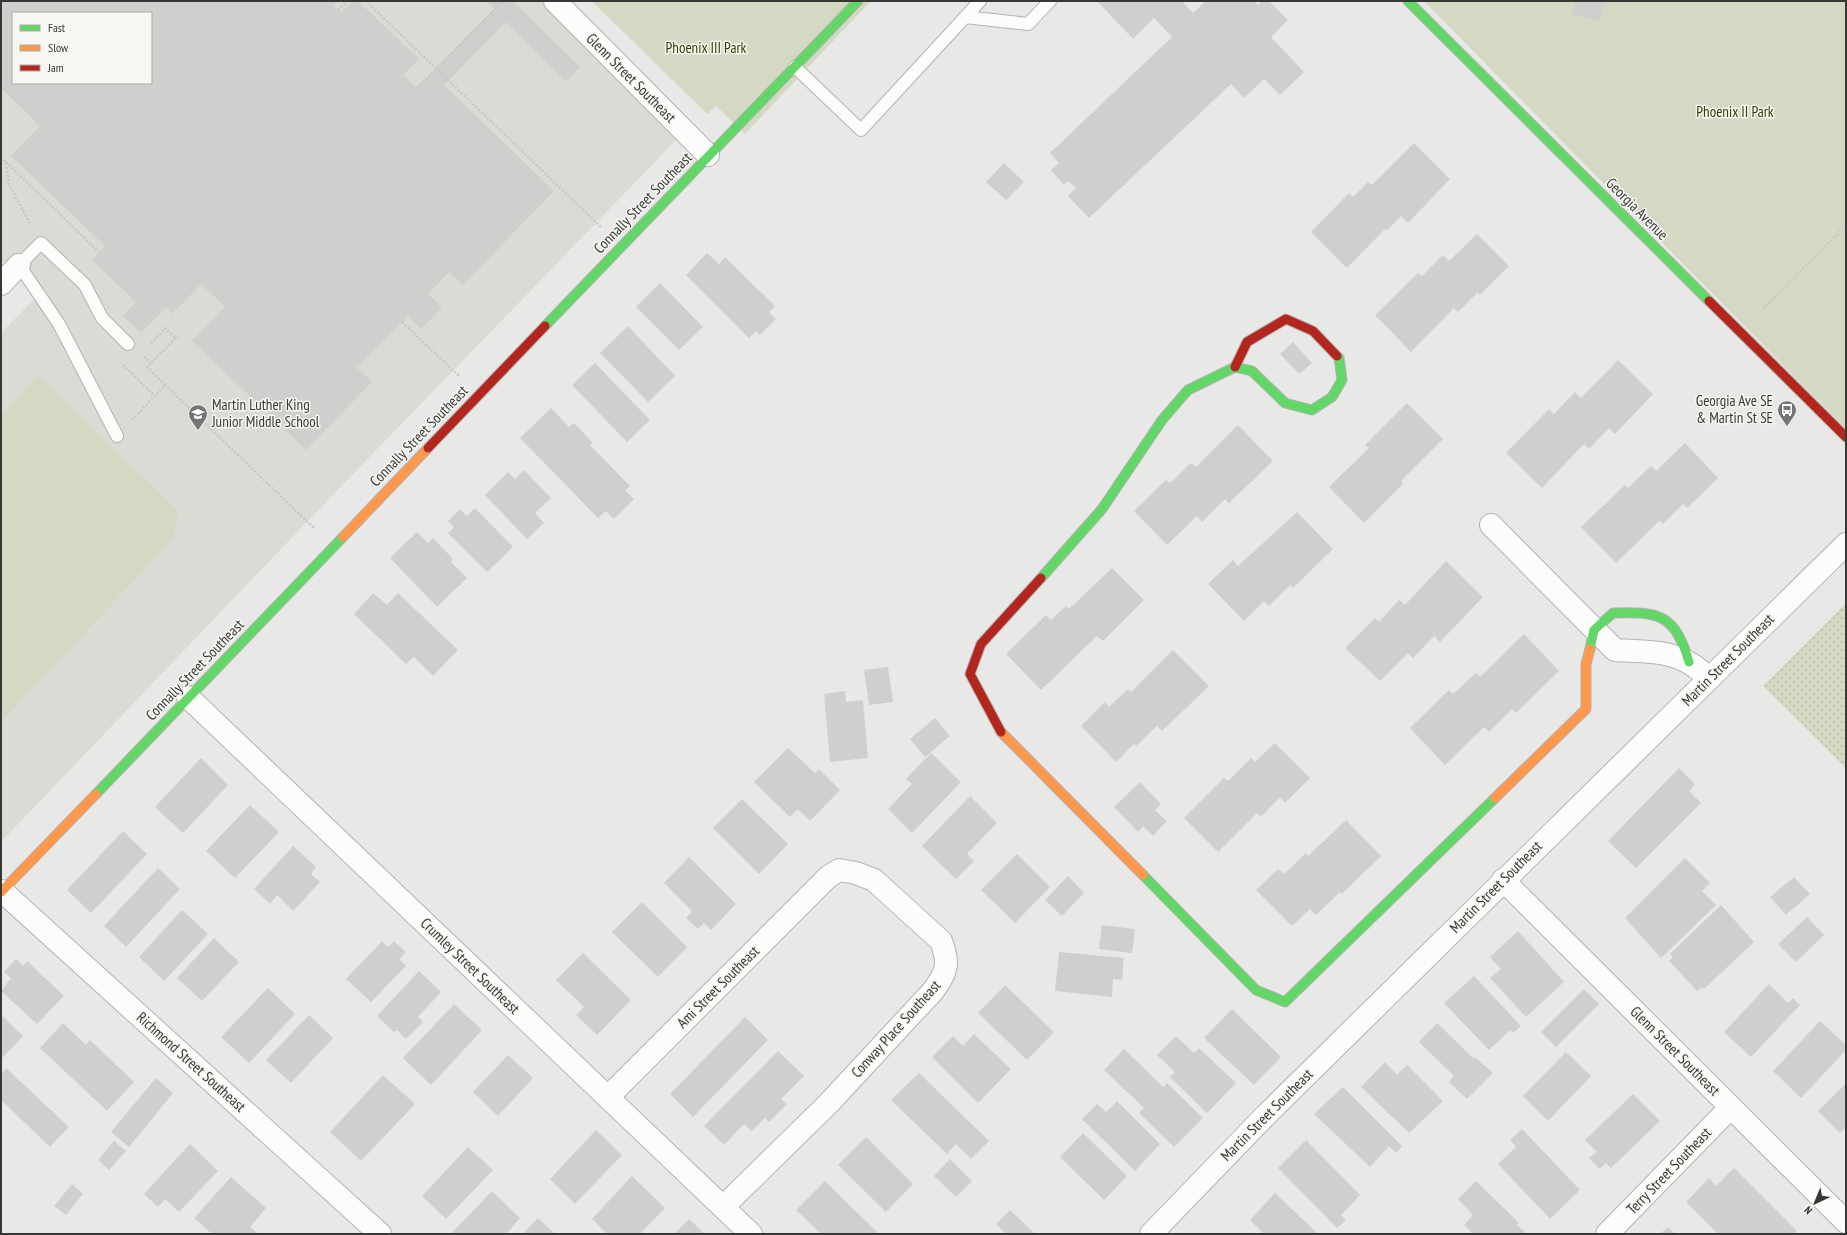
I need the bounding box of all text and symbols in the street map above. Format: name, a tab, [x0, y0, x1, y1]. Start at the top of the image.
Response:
legend	[12, 12, 152, 84]
text: Fast	[48, 20, 66, 35]
street label: Glenn Street Southeast	[582, 29, 680, 127]
park label: Phoenix III Park	[666, 38, 747, 57]
text: Slow	[48, 40, 69, 55]
text: Jam	[47, 60, 64, 75]
park label: Phoenix II Park	[1696, 102, 1774, 121]
street label: Connally Street Southeast	[590, 148, 696, 257]
street label: Georgia Avenue	[1602, 173, 1673, 244]
street label: Connally Street Southeast	[366, 381, 472, 490]
place label: Georgia Ave SE & Martin St SE	[1696, 391, 1773, 427]
place label: Martin Luther King Junior Middle School	[211, 395, 320, 431]
bus stop icon: Georgia Ave SE & Martin St SE	[1776, 399, 1798, 427]
school or university icon: Martin Luther King Junior Middle School	[187, 403, 209, 431]
street label: Martin Street Southeast	[1677, 609, 1778, 710]
street label: Connally Street Southeast	[142, 615, 248, 724]
street label: Martin Street Southeast	[1445, 836, 1546, 937]
street label: Crumley Street Southeast	[417, 913, 524, 1018]
street label: Ami Street Southeast	[672, 941, 763, 1032]
street label: Conway Place Southeast	[847, 976, 945, 1081]
street label: Glenn Street Southeast	[1626, 1002, 1724, 1100]
street label: Richmond Street Southeast	[133, 1008, 250, 1116]
street label: Martin Street Southeast	[1216, 1064, 1317, 1165]
street label: Terry Street Southeast	[1622, 1123, 1715, 1218]
north arrow	[1795, 1183, 1835, 1223]
text: N	[1801, 1203, 1815, 1217]

